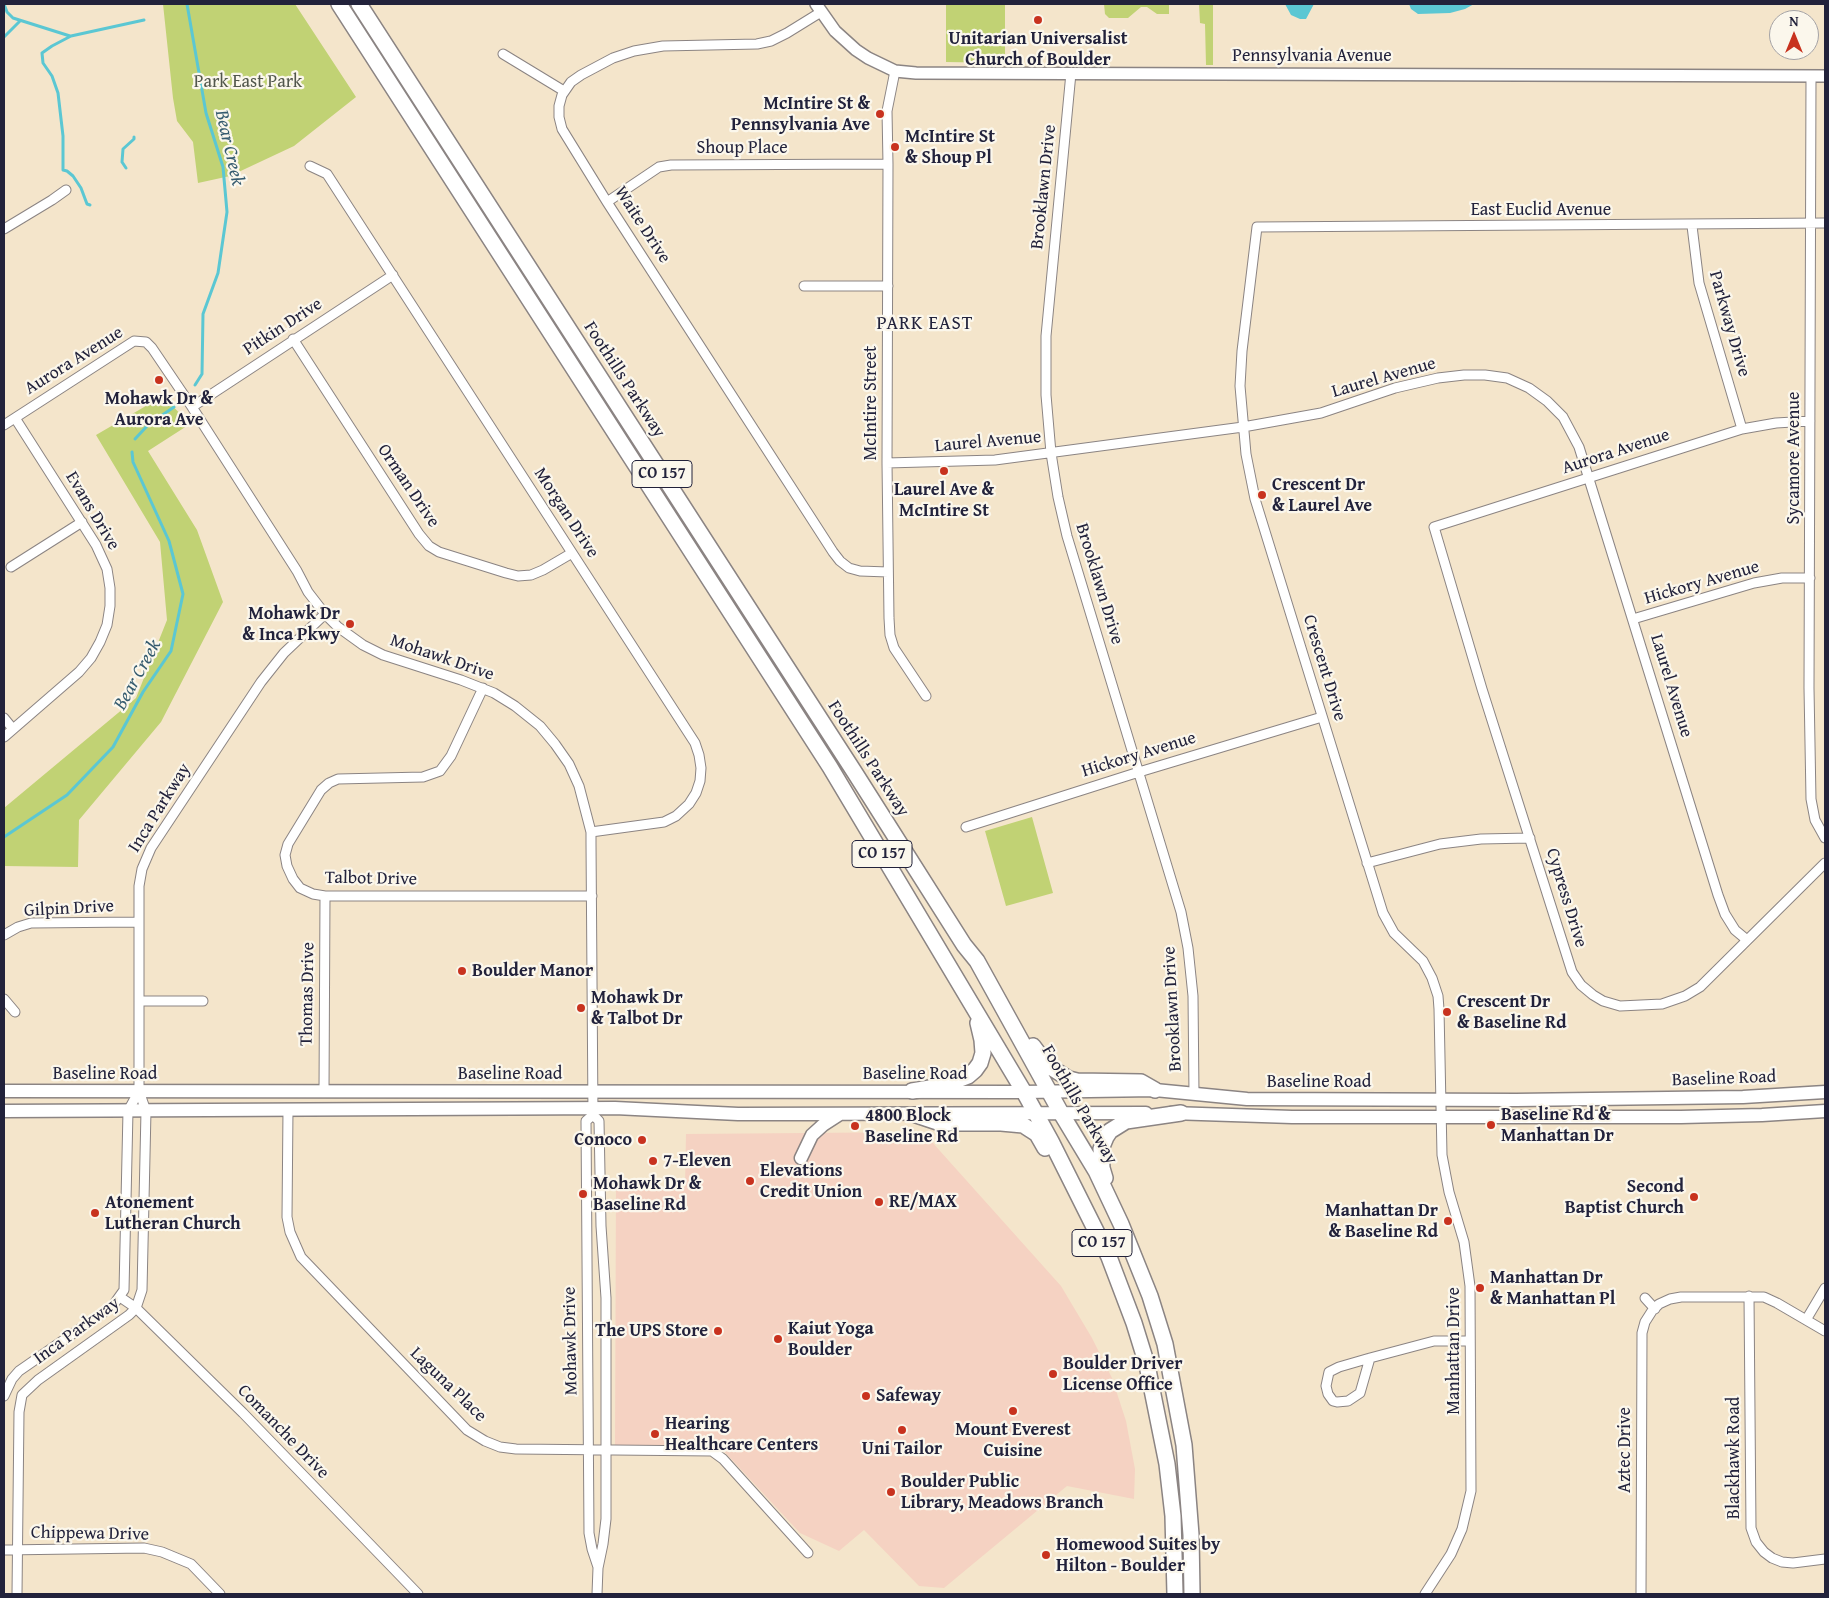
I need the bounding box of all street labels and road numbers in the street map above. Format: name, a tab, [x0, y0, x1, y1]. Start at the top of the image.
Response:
street label: Pennsylvania Avenue	[1232, 45, 1392, 67]
street label: Brooklawn Drive	[1027, 124, 1061, 250]
street label: Shoup Place	[696, 137, 788, 159]
street label: Waite Drive	[609, 183, 675, 267]
street label: East Euclid Avenue	[1471, 199, 1611, 221]
street label: Parkway Drive	[1704, 269, 1754, 379]
street label: Pitkin Drive	[239, 294, 327, 360]
street label: Foothills Parkway	[578, 318, 670, 442]
street label: Aurora Avenue	[21, 322, 127, 400]
street label: McIntire Street	[860, 346, 882, 460]
street label: Laurel Avenue	[1330, 353, 1438, 403]
street label: Sycamore Avenue	[1783, 392, 1805, 524]
street label: Aurora Avenue	[1559, 424, 1673, 480]
street label: Laurel Avenue	[934, 427, 1042, 457]
street label: Orman Drive	[372, 440, 444, 532]
road number: CO 157	[632, 460, 692, 488]
street label: Morgan Drive	[529, 464, 603, 562]
street label: Evans Drive	[60, 468, 124, 554]
street label: Brooklawn Drive	[1070, 521, 1128, 647]
street label: Hickory Avenue	[1642, 556, 1762, 610]
street label: Crescent Drive	[1298, 612, 1350, 724]
street label: Mohawk Drive	[387, 630, 497, 686]
street label: Laurel Avenue	[1645, 632, 1697, 740]
street label: Foothills Parkway	[822, 697, 914, 821]
street label: Hickory Avenue	[1079, 727, 1199, 783]
street label: Inca Parkway	[124, 760, 196, 856]
road number: CO 157	[852, 841, 912, 868]
street label: Cypress Drive	[1541, 846, 1591, 950]
street label: Talbot Drive	[325, 867, 417, 891]
street label: Gilpin Drive	[24, 896, 114, 922]
street label: Thomas Drive	[296, 942, 320, 1046]
street label: Brooklawn Drive	[1159, 946, 1187, 1072]
street label: Foothills Parkway	[1036, 1042, 1122, 1168]
street label: Baseline Road	[53, 1063, 157, 1085]
street label: Baseline Road	[458, 1063, 562, 1085]
street label: Baseline Road	[863, 1063, 967, 1085]
street label: Baseline Road	[1671, 1066, 1777, 1092]
street label: Baseline Road	[1267, 1071, 1371, 1093]
road number: CO 157	[1072, 1230, 1132, 1256]
street label: Mohawk Drive	[559, 1287, 583, 1395]
street label: Manhattan Drive	[1443, 1287, 1465, 1415]
street label: Inca Parkway	[30, 1293, 124, 1369]
street label: Laguna Place	[405, 1343, 491, 1427]
street label: Comanche Drive	[233, 1380, 333, 1484]
street label: Blackhawk Road	[1723, 1397, 1745, 1519]
street label: Aztec Drive	[1614, 1407, 1636, 1493]
street label: Chippewa Drive	[31, 1522, 149, 1546]

